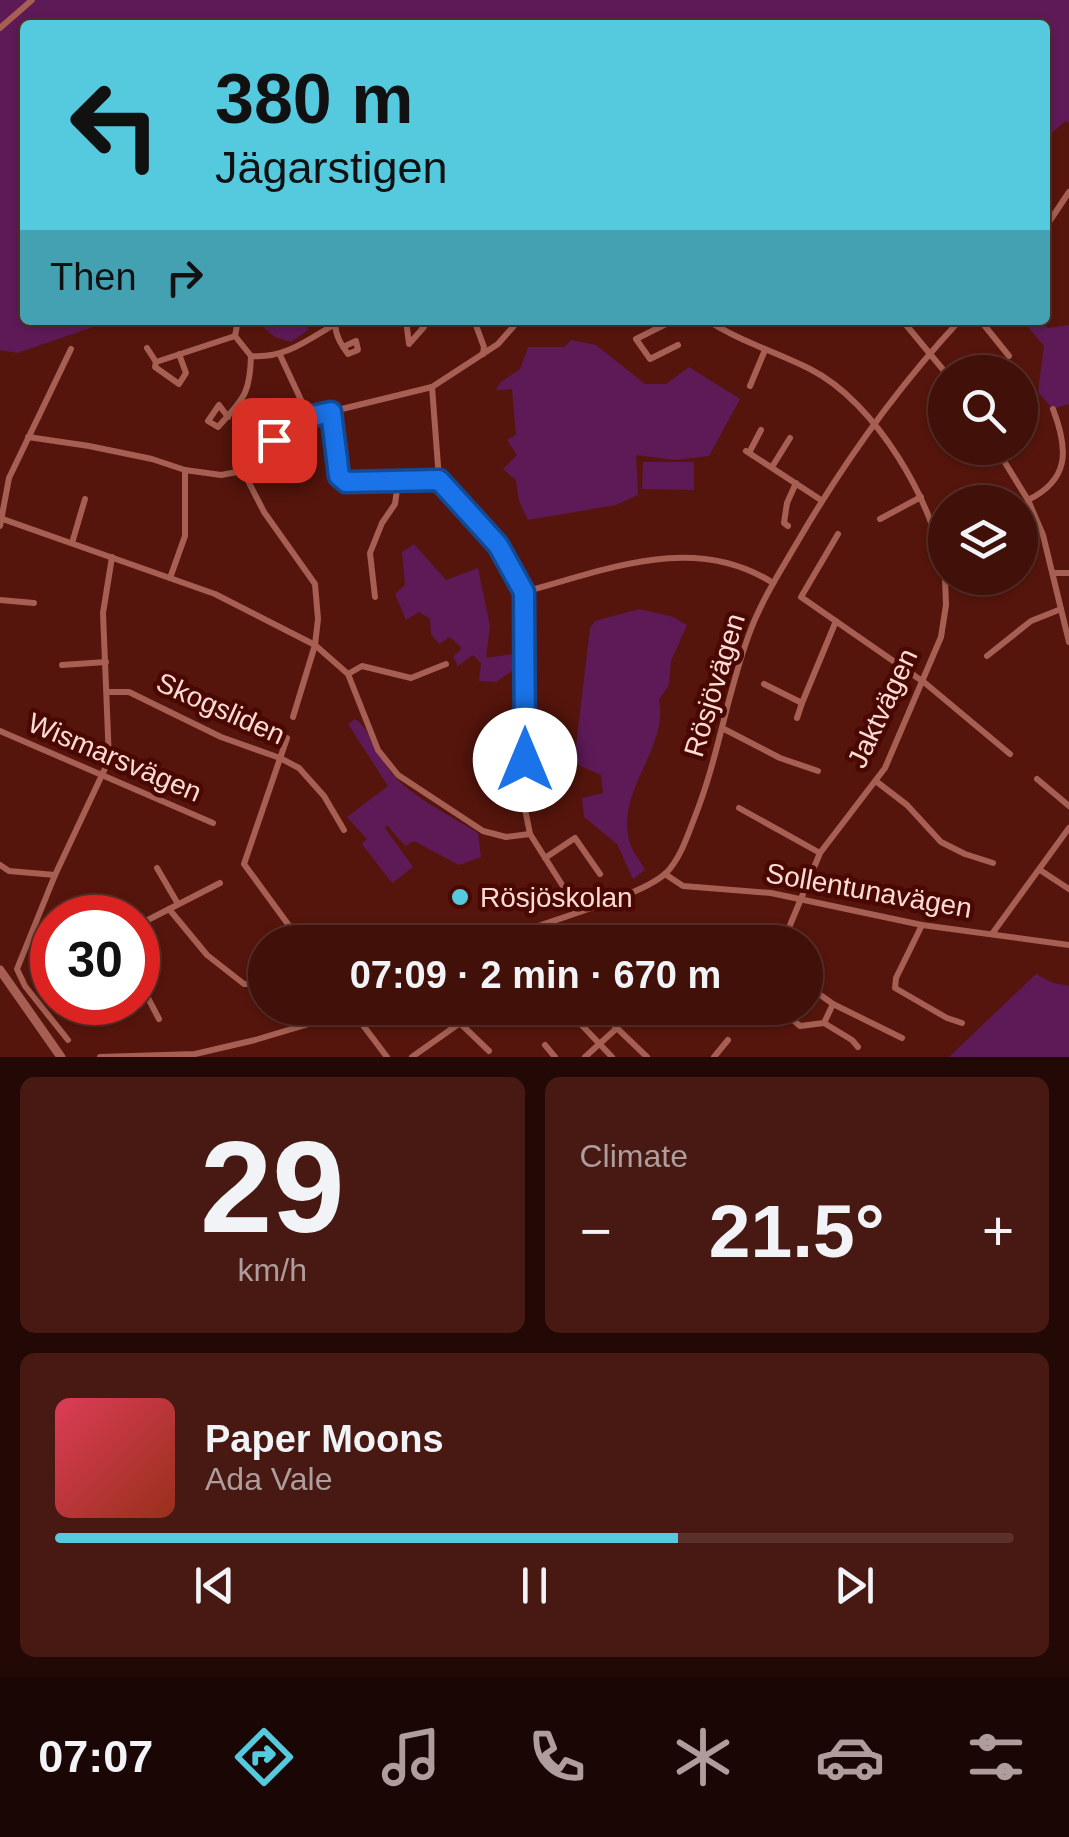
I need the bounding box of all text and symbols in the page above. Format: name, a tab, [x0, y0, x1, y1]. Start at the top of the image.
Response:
icon: left	[50, 60, 180, 190]
text: 380 m	[215, 60, 413, 138]
text: Jägarstigen	[215, 142, 448, 193]
icon: right	[157, 250, 212, 305]
text: Then	[50, 256, 137, 298]
map controls	[928, 355, 1038, 595]
button: search	[928, 355, 1038, 465]
pin	[232, 398, 317, 483]
icon: arrive	[247, 413, 302, 468]
button: layers	[928, 485, 1038, 595]
street label: Rösjövägen	[678, 610, 751, 760]
street label: Jaktvägen	[841, 644, 923, 773]
street label: Skogsliden	[152, 666, 290, 750]
street label: Wismarsvägen	[24, 707, 206, 808]
position arrow	[473, 708, 577, 812]
street label: Sollentunavägen	[763, 857, 974, 924]
place label: Rösjöskolan	[480, 882, 633, 913]
marker: Rösjöskolan	[449, 886, 471, 908]
speed limit sign: 30	[30, 895, 160, 1025]
text: 07:09 · 2 min · 670 m	[350, 954, 721, 996]
text: 29	[200, 1114, 345, 1260]
text: Climate	[580, 1138, 688, 1174]
text: 21.5°	[709, 1189, 885, 1273]
text: −	[580, 1200, 612, 1262]
text: +	[982, 1200, 1014, 1262]
text: km/h	[238, 1252, 307, 1288]
text: Paper Moons	[205, 1418, 444, 1460]
text: Ada Vale	[205, 1461, 333, 1497]
icon: previous	[187, 1558, 242, 1613]
icon: pause	[507, 1558, 562, 1613]
icon: next	[827, 1558, 882, 1613]
icon: directions	[229, 1722, 299, 1792]
icon: music	[376, 1722, 446, 1792]
icon: phone	[522, 1722, 592, 1792]
icon: climate	[668, 1722, 738, 1792]
icon: car	[815, 1722, 885, 1792]
icon: filters	[961, 1722, 1031, 1792]
text: 07:07	[38, 1731, 153, 1782]

